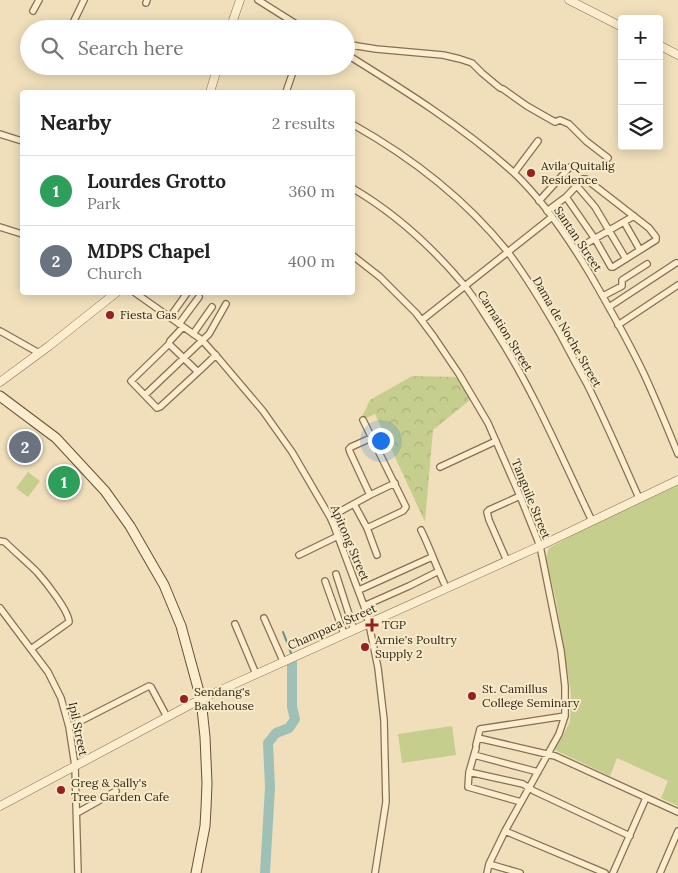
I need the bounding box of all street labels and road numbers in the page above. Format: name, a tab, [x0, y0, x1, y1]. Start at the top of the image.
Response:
street label: Santan Street	[551, 203, 606, 274]
street label: Dama de Noche Street	[530, 274, 605, 390]
street label: Carnation Street	[475, 287, 537, 374]
street label: Tanguile Street	[509, 457, 554, 541]
street label: Apitong Street	[327, 502, 373, 583]
street label: Champaca Street	[285, 600, 379, 653]
street label: Ipil Street	[65, 701, 92, 758]

